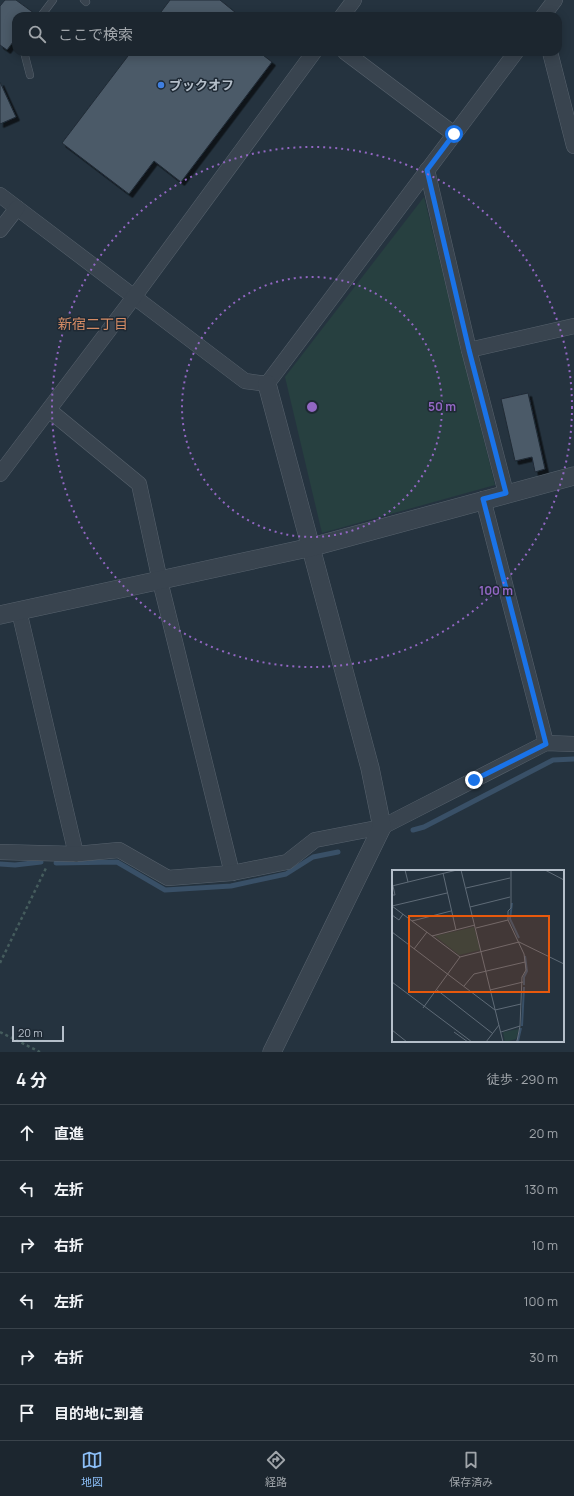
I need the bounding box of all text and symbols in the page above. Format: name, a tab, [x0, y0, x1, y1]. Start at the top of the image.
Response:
search box	[12, 12, 562, 56]
icon: search	[26, 23, 48, 45]
text: ここで検索	[58, 24, 133, 45]
place label: ブックオフ	[169, 76, 234, 94]
marker: ブックオフ	[156, 80, 166, 90]
route start	[445, 125, 463, 143]
district label: 新宿二丁目	[58, 314, 128, 333]
text: 50 m	[428, 398, 456, 415]
centre of rings	[305, 400, 319, 414]
text: 100 m	[479, 582, 513, 599]
route end	[465, 771, 483, 789]
inset map	[392, 870, 564, 1042]
scale bar	[12, 1024, 64, 1043]
text: 20 m	[18, 1025, 43, 1040]
text: 4 分	[16, 1068, 47, 1091]
text: 徒歩 · 290 m	[487, 1070, 558, 1088]
icon: ahead	[16, 1122, 38, 1144]
text: 直進	[54, 1123, 84, 1144]
text: 20 m	[529, 1124, 558, 1142]
icon: left	[16, 1178, 38, 1200]
text: 左折	[54, 1179, 84, 1200]
text: 130 m	[524, 1180, 558, 1198]
icon: right	[16, 1234, 38, 1256]
text: 右折	[54, 1235, 84, 1256]
text: 10 m	[531, 1236, 558, 1254]
icon: left	[16, 1290, 38, 1312]
text: 左折	[54, 1291, 84, 1312]
text: 100 m	[523, 1292, 558, 1310]
icon: right	[16, 1346, 38, 1368]
text: 右折	[54, 1347, 84, 1368]
text: 30 m	[529, 1348, 558, 1366]
icon: arrive	[16, 1402, 38, 1424]
text: 目的地に到着	[54, 1403, 144, 1424]
tab: 地図	[81, 1449, 103, 1489]
tab: 経路	[265, 1449, 287, 1489]
tab: 保存済み	[449, 1449, 493, 1489]

